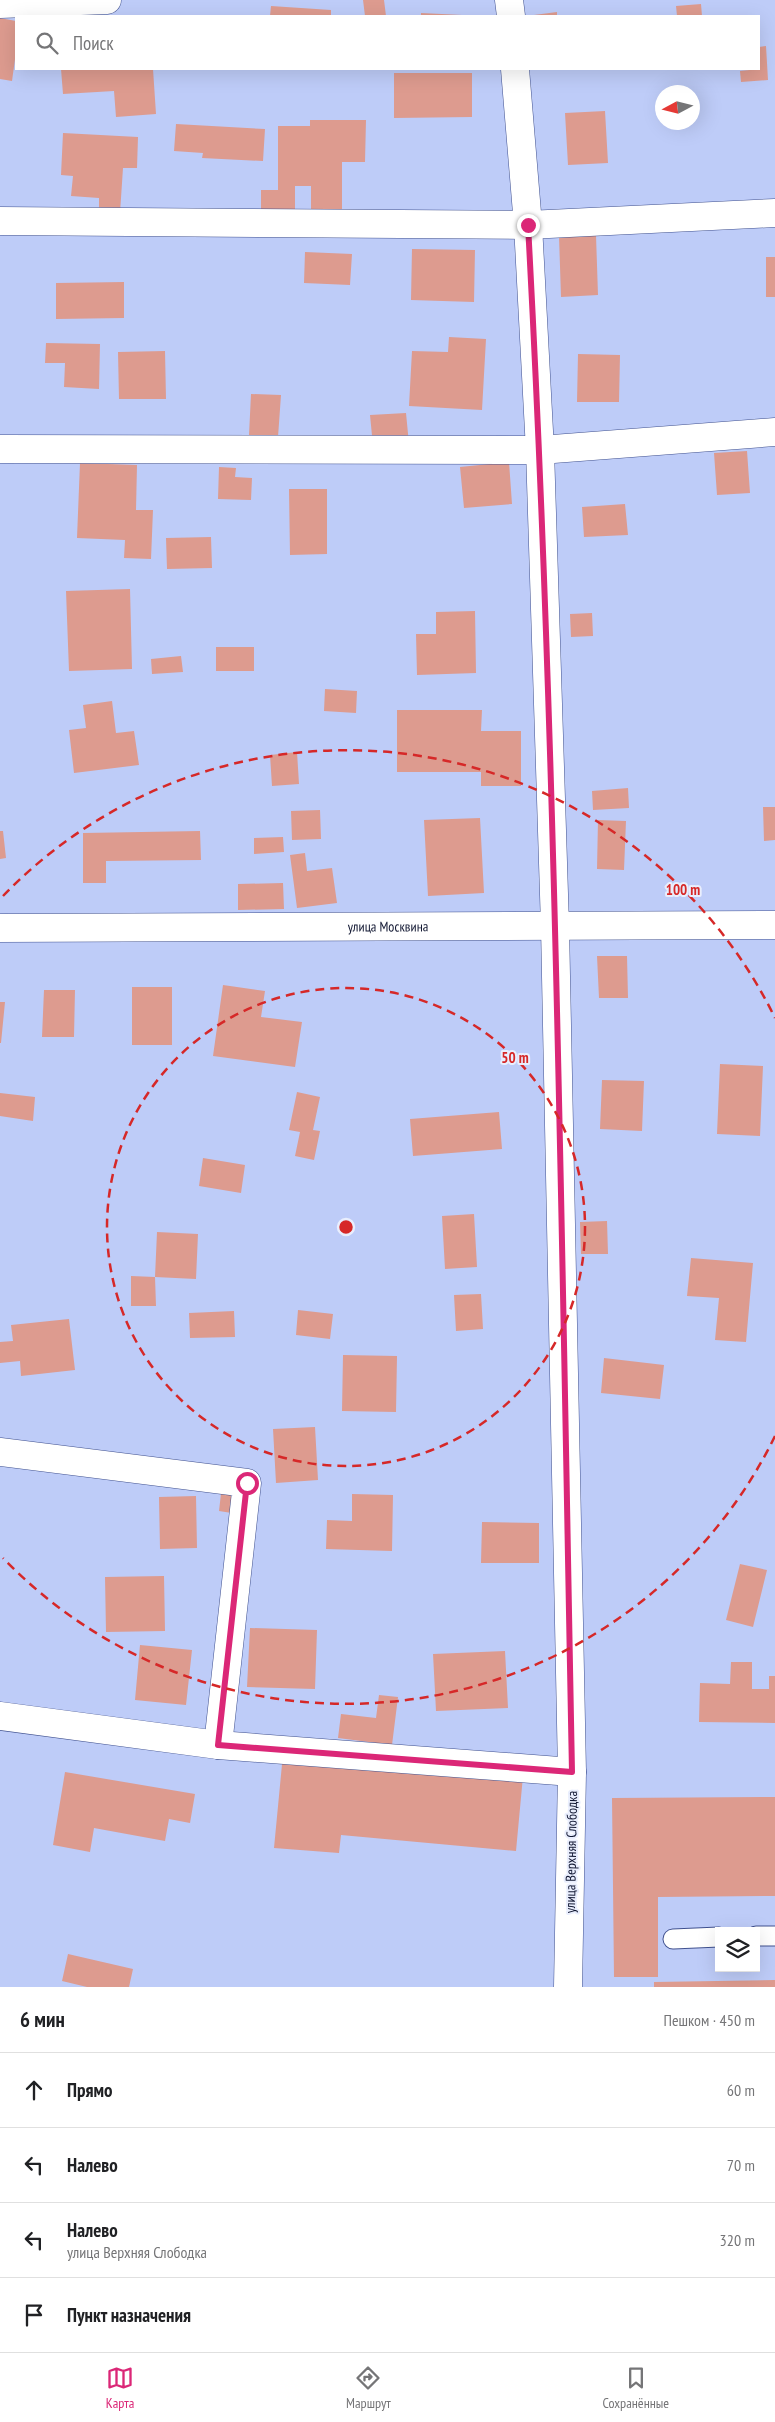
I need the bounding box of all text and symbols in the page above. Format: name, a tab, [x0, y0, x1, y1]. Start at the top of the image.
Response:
search box	[15, 15, 760, 70]
icon: search	[33, 29, 61, 57]
text: Поиск	[73, 31, 114, 55]
north arrow	[655, 85, 700, 130]
route end	[517, 214, 540, 237]
text: 100 m	[666, 880, 700, 899]
street label: улица Москвина	[348, 917, 428, 936]
text: 50 m	[501, 1048, 529, 1067]
centre of rings	[337, 1218, 355, 1236]
route start	[236, 1472, 259, 1495]
street label: улица Верхняя Слободка	[561, 1791, 581, 1913]
map controls	[715, 1927, 760, 1972]
button: layers	[715, 1927, 760, 1972]
text: 6 мин	[20, 2006, 65, 2033]
text: Пешком · 450 m	[664, 2010, 755, 2030]
icon: ahead	[20, 2076, 48, 2104]
text: Прямо	[67, 2078, 112, 2102]
text: 60 m	[727, 2080, 755, 2100]
icon: left	[20, 2151, 48, 2179]
text: Налево	[67, 2153, 118, 2177]
text: 70 m	[727, 2155, 755, 2175]
text: Налево	[67, 2218, 118, 2242]
icon: left	[20, 2226, 48, 2254]
text: 320 m	[720, 2230, 755, 2250]
text: улица Верхняя Слободка	[67, 2242, 207, 2262]
icon: arrive	[20, 2301, 48, 2329]
text: Пункт назначения	[67, 2303, 191, 2327]
tab: Карта	[106, 2364, 134, 2412]
tab: Маршрут	[346, 2364, 391, 2412]
tab: Сохранённые	[602, 2364, 669, 2412]

